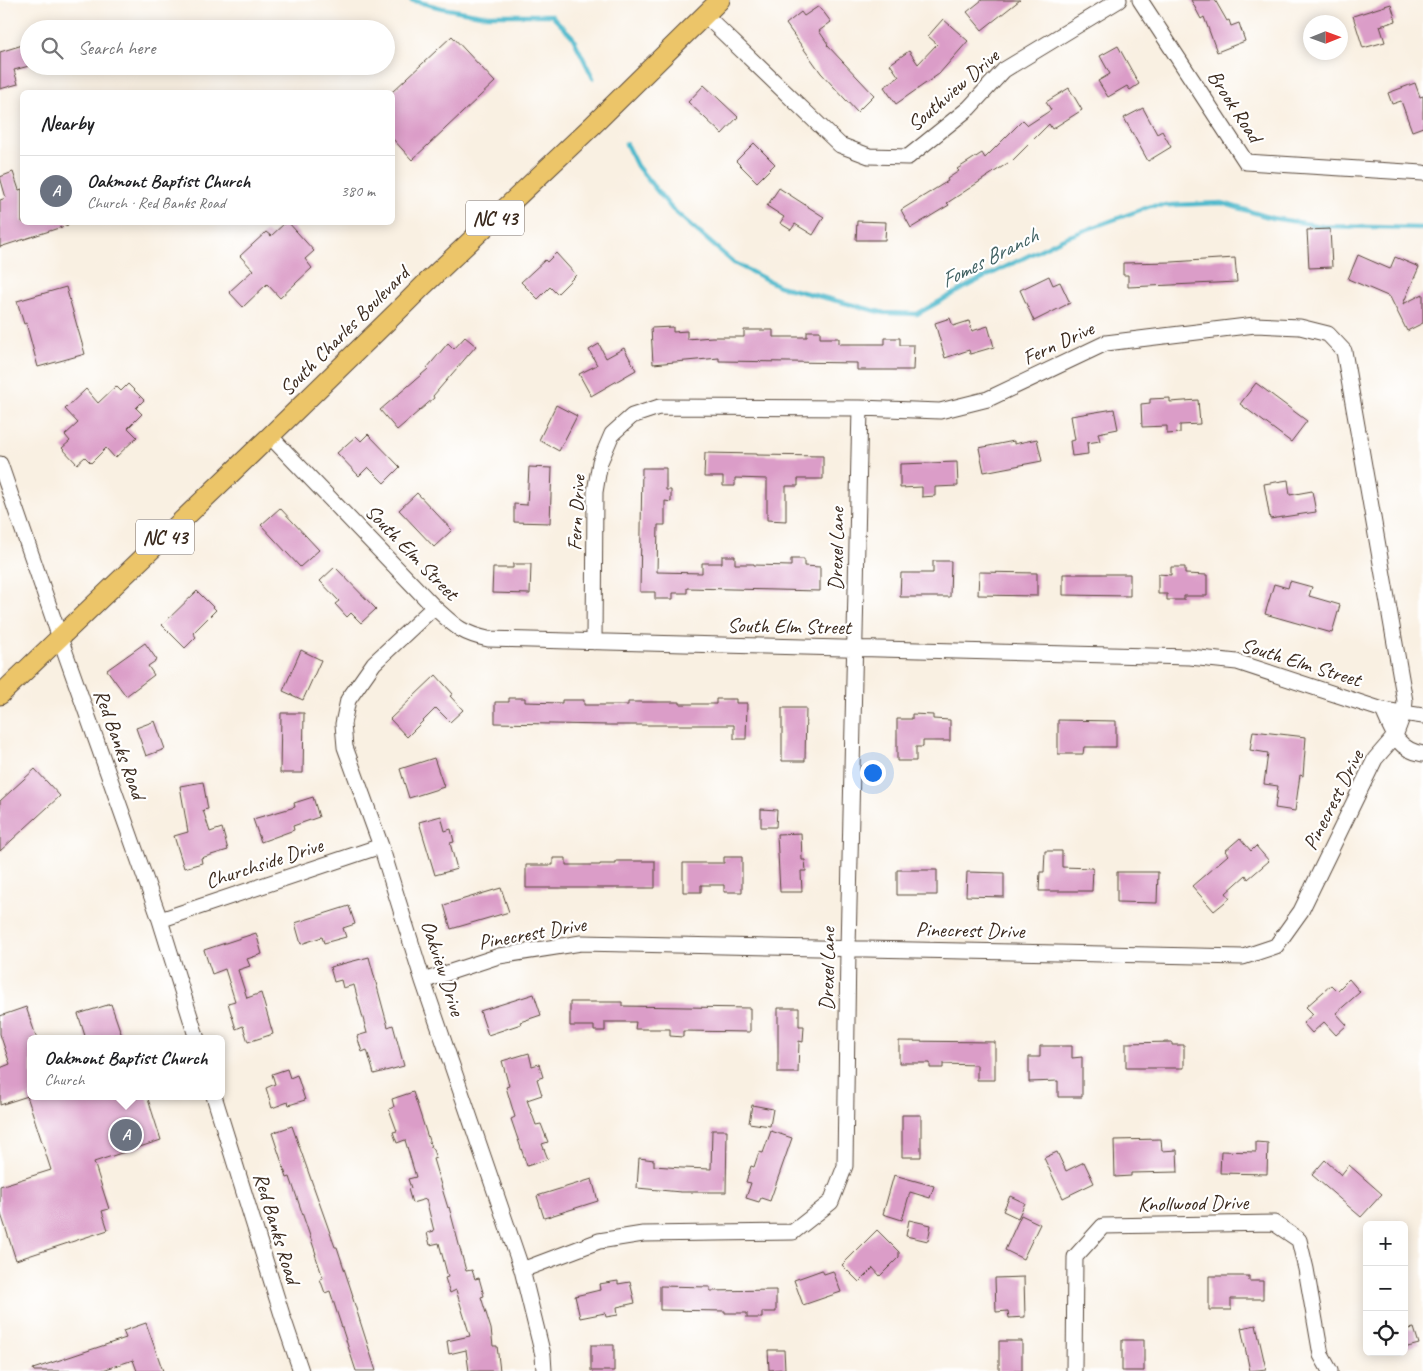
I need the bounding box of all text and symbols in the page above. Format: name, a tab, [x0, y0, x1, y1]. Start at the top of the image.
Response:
north arrow	[1303, 15, 1348, 60]
search box	[20, 20, 395, 75]
icon: search	[38, 34, 66, 62]
text: Search here	[78, 36, 155, 60]
street label: Southview Drive	[902, 42, 1005, 137]
street label: Brook Road	[1202, 65, 1270, 149]
text: Nearby	[40, 110, 93, 136]
text: Oakmont Baptist Church	[87, 169, 250, 193]
text: A	[52, 181, 60, 201]
text: 380 m	[341, 181, 375, 201]
text: Church · Red Banks Road	[87, 193, 225, 213]
road number: NC 43	[466, 200, 524, 236]
water label: Fomes Branch	[936, 221, 1044, 294]
street label: South Charles Boulevard	[274, 258, 417, 401]
street label: Fern Drive	[1018, 315, 1099, 371]
street label: Fern Drive	[561, 473, 591, 551]
street label: South Elm Street	[360, 499, 466, 607]
street label: Drexel Lane	[822, 505, 850, 591]
road number: NC 43	[136, 520, 194, 554]
street label: South Elm Street	[727, 612, 853, 640]
street label: South Elm Street	[1238, 632, 1366, 693]
street label: Red Banks Road	[88, 686, 153, 806]
street label: Pinecrest Drive	[1297, 745, 1370, 854]
your location	[860, 760, 886, 786]
street label: Churchside Drive	[202, 831, 327, 894]
street label: Pinecrest Drive	[476, 911, 589, 955]
street label: Pinecrest Drive	[915, 916, 1026, 944]
street label: Oakview Drive	[415, 917, 471, 1020]
street label: Drexel Lane	[813, 925, 841, 1011]
popup	[27, 1035, 225, 1100]
text: Oakmont Baptist Church	[44, 1046, 208, 1070]
text: Church	[44, 1070, 84, 1090]
pin: A	[110, 1116, 142, 1154]
street label: Red Banks Road	[248, 1169, 307, 1290]
street label: Knollwood Drive	[1138, 1189, 1249, 1217]
map controls	[1363, 1221, 1408, 1356]
button: +	[1363, 1221, 1408, 1266]
button: −	[1363, 1266, 1408, 1311]
button: locate	[1363, 1311, 1408, 1356]

